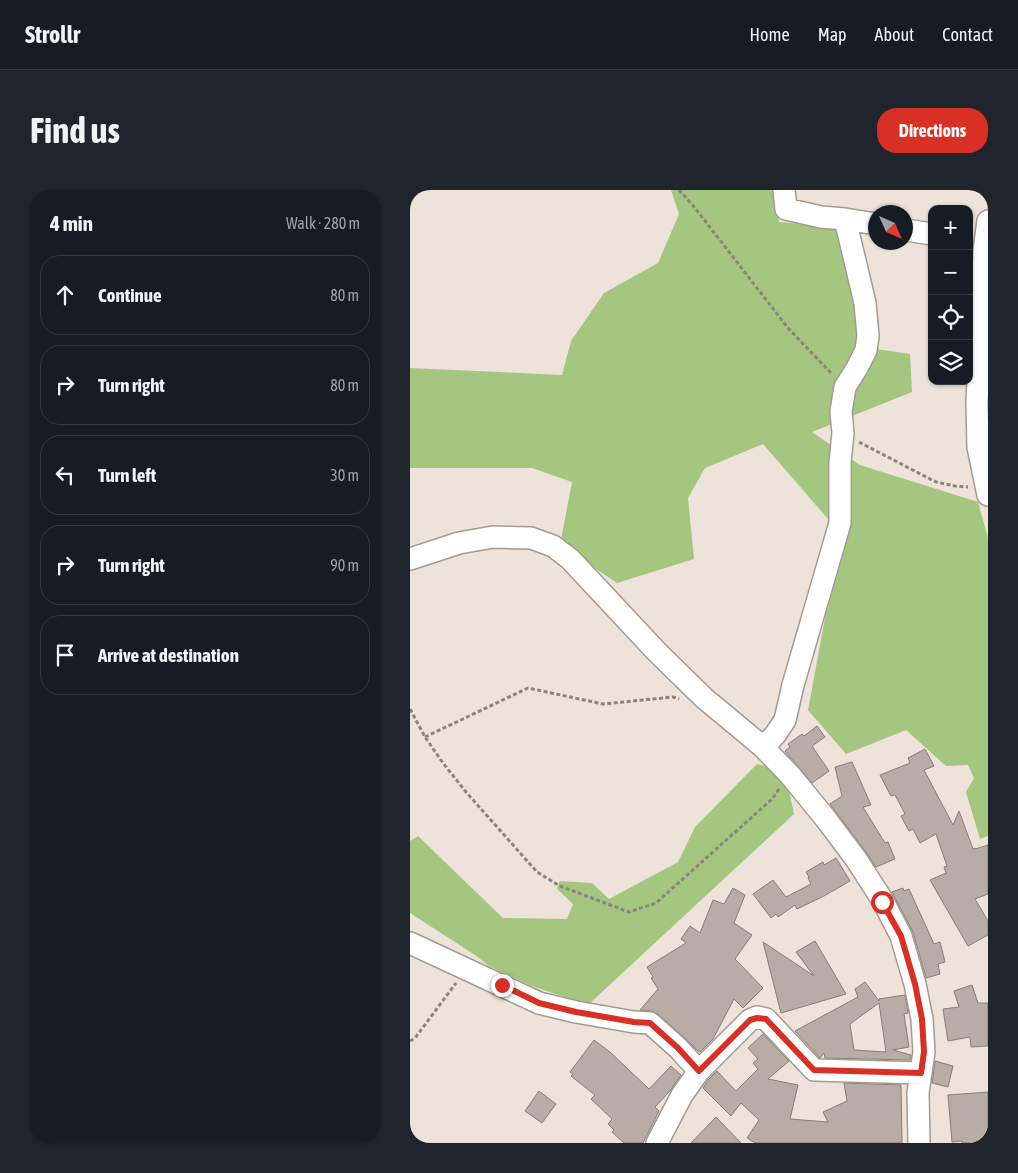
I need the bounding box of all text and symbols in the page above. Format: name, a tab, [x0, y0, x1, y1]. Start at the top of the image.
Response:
text: Strollr	[25, 21, 80, 48]
text: Home	[750, 24, 790, 45]
text: Map	[818, 24, 847, 45]
text: About	[875, 24, 914, 45]
text: Contact	[942, 24, 993, 45]
button: Directions	[877, 108, 988, 153]
text: Find us	[30, 110, 120, 150]
north arrow	[868, 205, 913, 250]
map controls	[928, 205, 973, 385]
button: +	[928, 205, 973, 250]
text: 4 min	[50, 211, 93, 235]
text: Walk · 280 m	[286, 214, 360, 232]
button: −	[928, 250, 973, 295]
icon: ahead	[51, 281, 79, 309]
text: Continue	[98, 284, 162, 306]
text: 80 m	[330, 286, 359, 304]
button: locate	[928, 295, 973, 340]
button: layers	[928, 340, 973, 385]
icon: right	[51, 371, 79, 399]
text: Turn right	[98, 374, 165, 396]
text: 80 m	[330, 376, 359, 394]
icon: left	[51, 461, 79, 489]
text: Turn left	[98, 464, 156, 486]
text: 30 m	[330, 466, 359, 484]
icon: right	[51, 551, 79, 579]
text: Turn right	[98, 554, 165, 576]
text: 90 m	[330, 556, 359, 574]
icon: arrive	[51, 641, 79, 669]
text: Arrive at destination	[98, 644, 239, 666]
route start	[871, 891, 894, 914]
route end	[491, 974, 514, 997]

